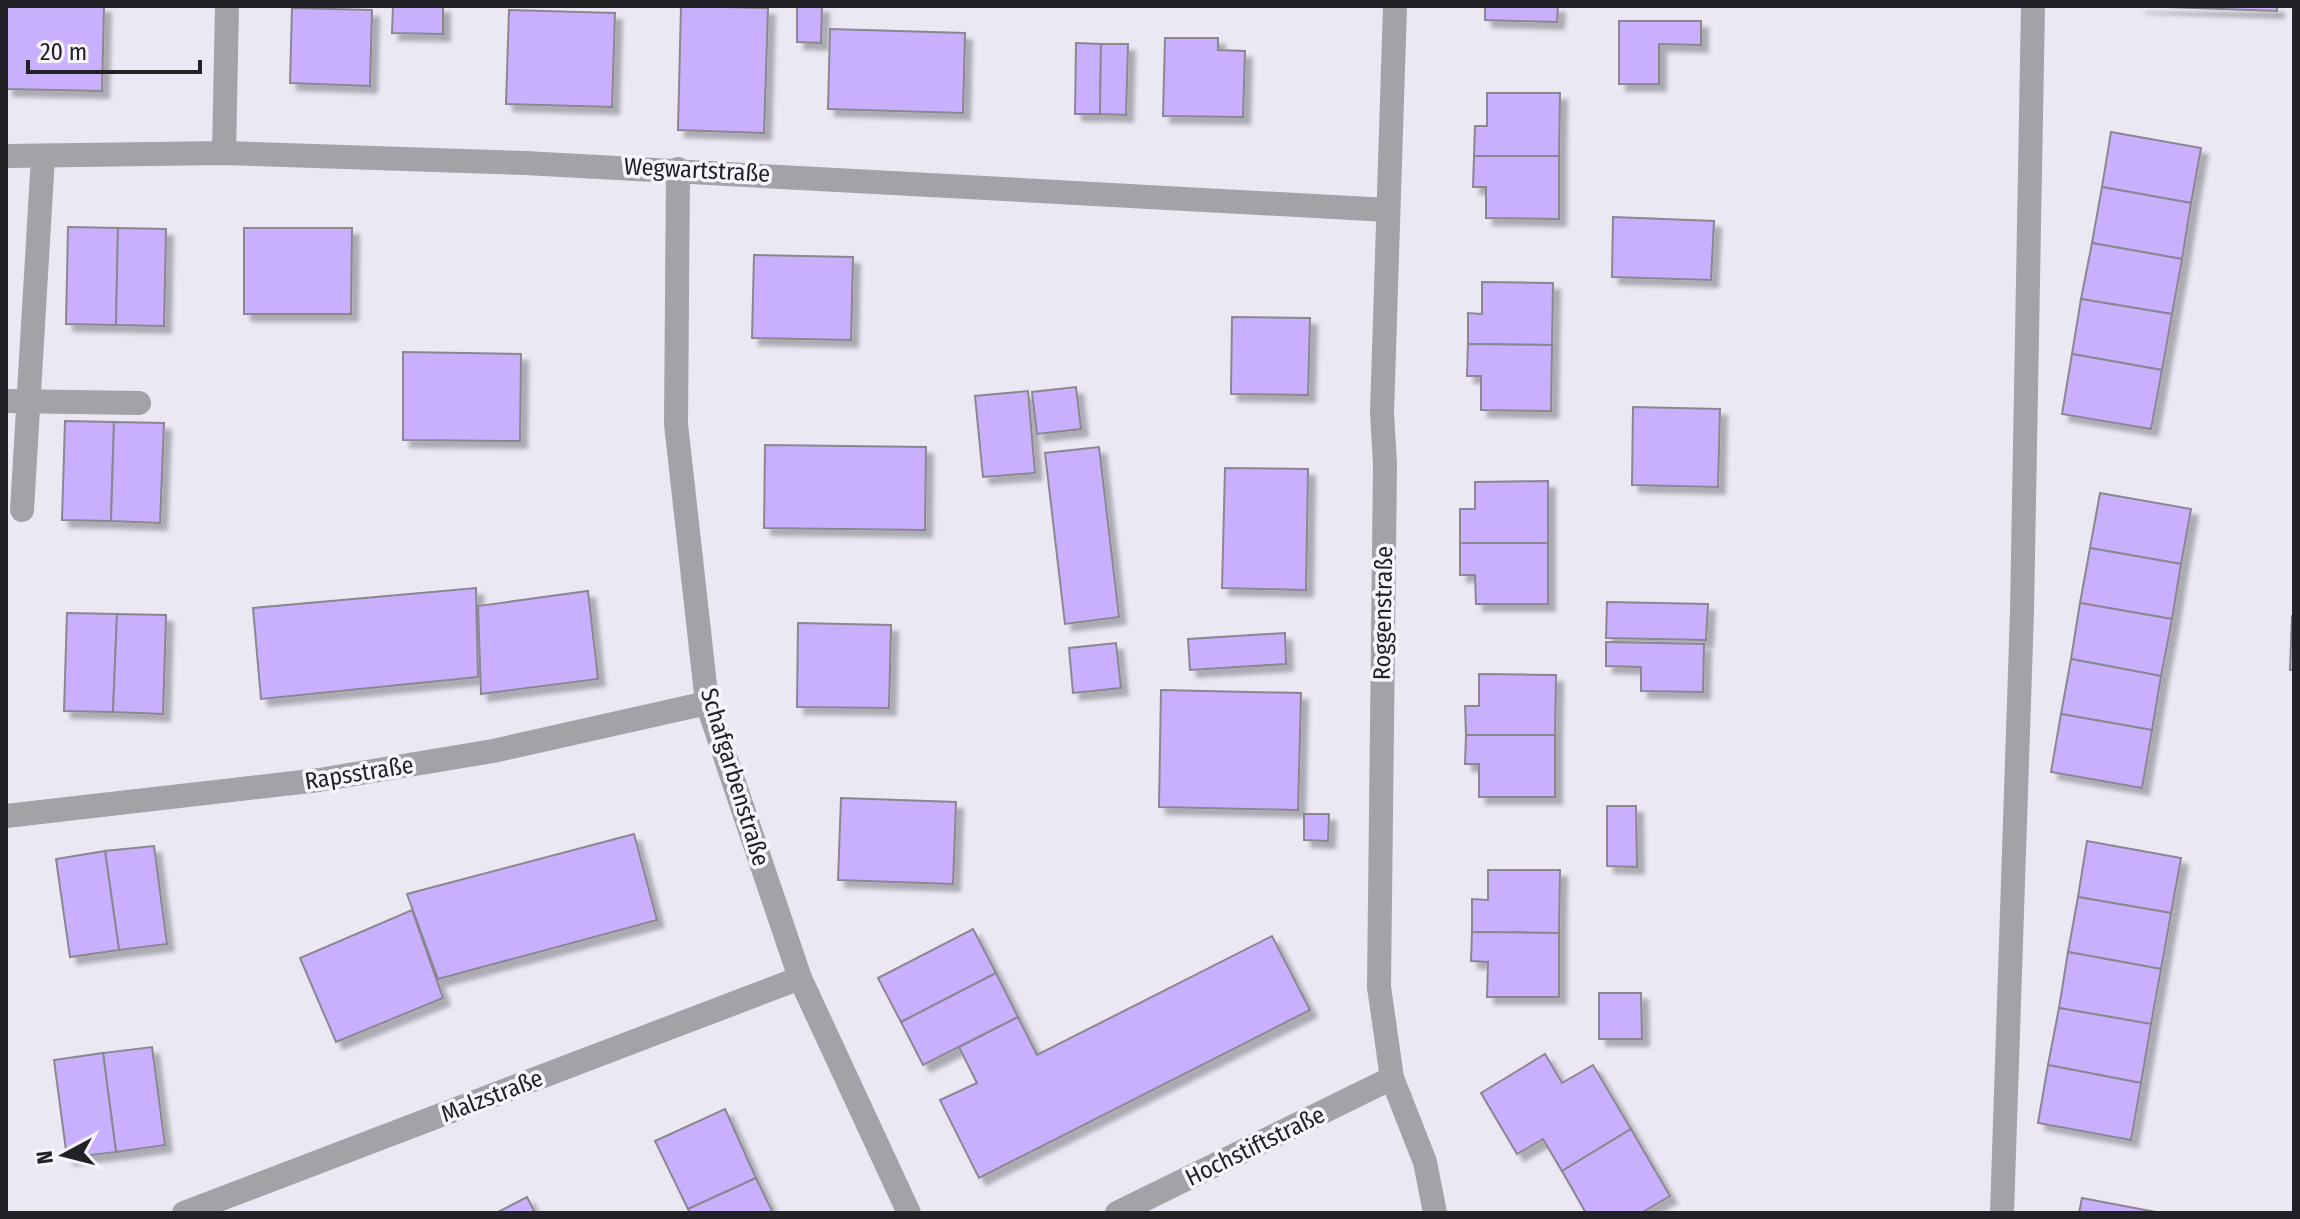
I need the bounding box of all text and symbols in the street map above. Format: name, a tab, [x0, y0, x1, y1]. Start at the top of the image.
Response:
scale bar	[28, 24, 200, 74]
text: 20 m	[40, 38, 87, 66]
street label: Wegwartstraße	[623, 152, 771, 188]
street label: Roggenstraße	[1368, 546, 1398, 680]
street label: Schafgarbenstraße	[695, 685, 775, 869]
street label: Rapsstraße	[303, 751, 415, 795]
street label: Malzstraße	[437, 1064, 547, 1128]
street label: Hochstiftstraße	[1181, 1100, 1329, 1192]
north arrow	[24, 1115, 104, 1195]
text: N	[30, 1149, 59, 1166]

